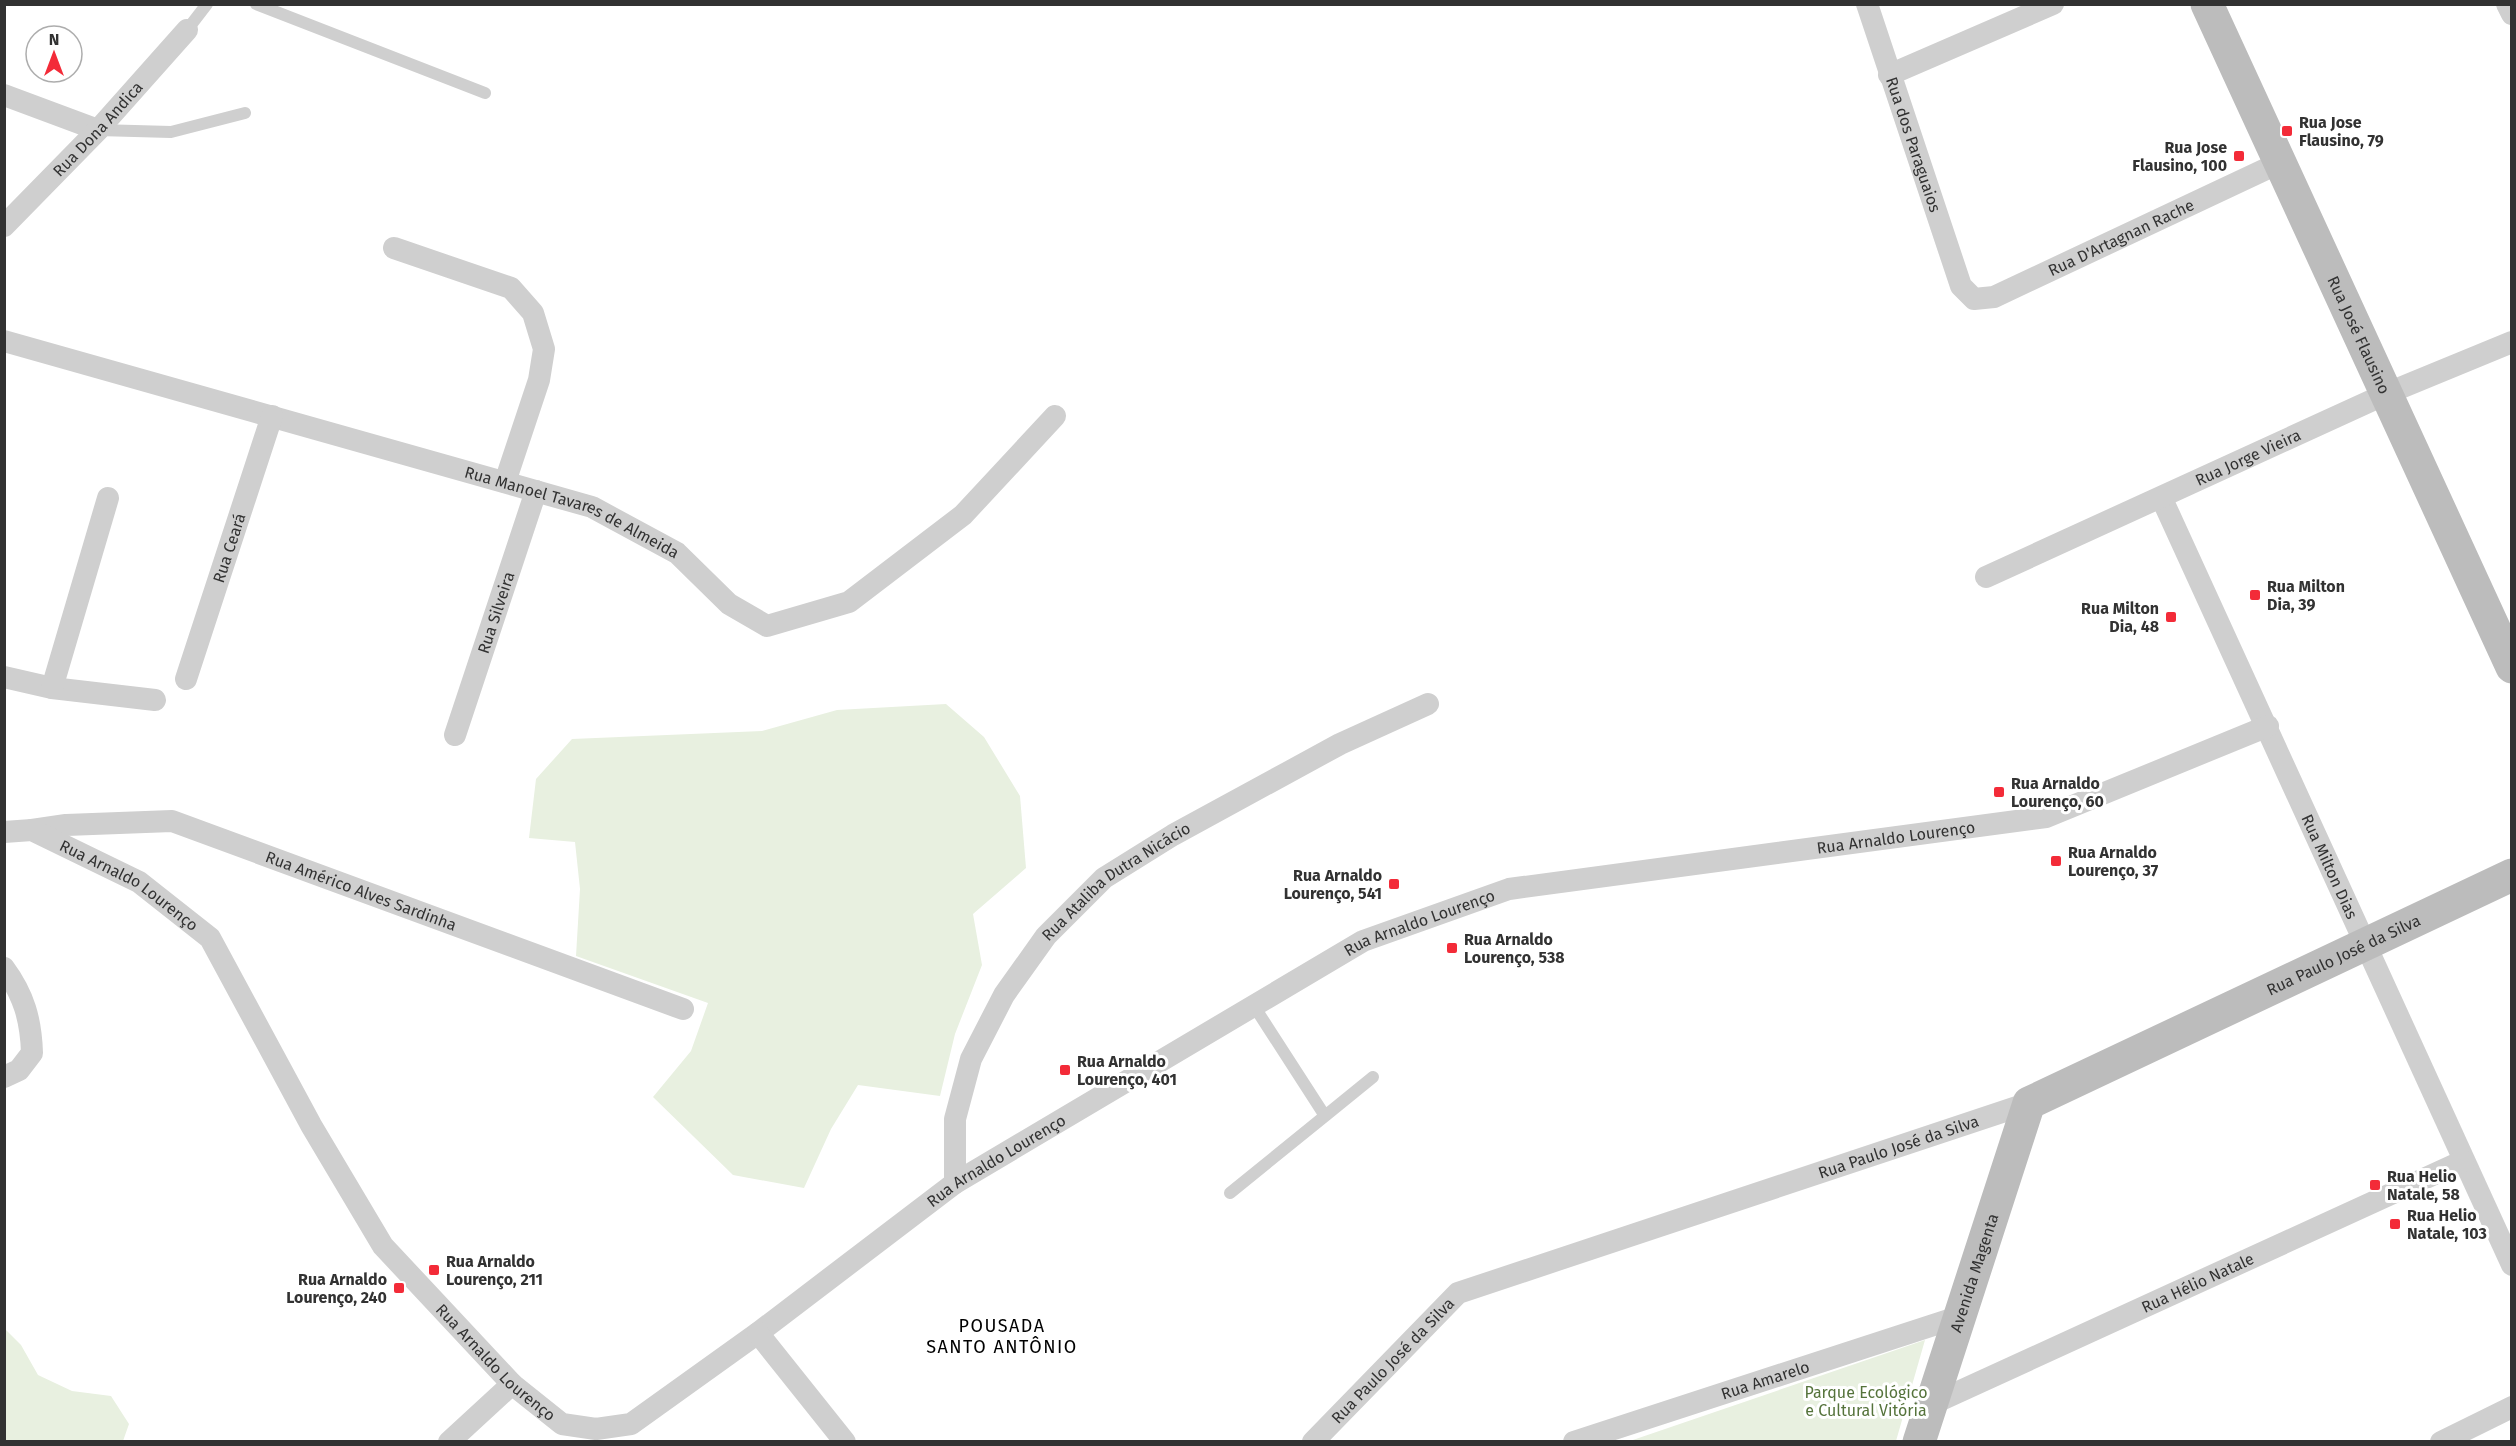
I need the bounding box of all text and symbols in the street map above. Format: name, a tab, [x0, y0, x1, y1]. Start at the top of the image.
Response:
north arrow	[24, 24, 84, 84]
text: N	[49, 30, 59, 49]
street label: Rua dos Paraguaios	[1882, 74, 1945, 215]
street label: Rua Dona Andica	[49, 77, 146, 180]
place label: Rua Jose Flausino, 79	[2299, 113, 2384, 150]
marker: Rua Jose Flausino, 79	[2280, 124, 2294, 138]
place label: Rua Jose Flausino, 100	[2132, 138, 2227, 175]
marker: Rua Jose Flausino, 100	[2232, 149, 2246, 163]
street label: Rua D'Artagnan Rache	[2045, 195, 2197, 280]
street label: Rua José Flausino	[2324, 273, 2394, 397]
street label: Rua Jorge Vieira	[2192, 425, 2304, 490]
street label: Rua Manoel Tavares de Almeida	[463, 462, 683, 562]
street label: Rua Ceará	[209, 511, 249, 585]
street label: Rua Silveira	[473, 569, 518, 656]
place label: Rua Milton Dia, 39	[2267, 577, 2345, 614]
marker: Rua Milton Dia, 39	[2248, 588, 2262, 602]
place label: Rua Milton Dia, 48	[2081, 599, 2159, 636]
marker: Rua Milton Dia, 48	[2164, 610, 2178, 624]
place label: Rua Arnaldo Lourenço, 60	[2011, 774, 2104, 812]
marker: Rua Arnaldo Lourenço, 60	[1992, 785, 2006, 799]
street label: Rua Milton Dias	[2298, 811, 2362, 922]
street label: Rua Arnaldo Lourenço	[1815, 817, 1976, 857]
street label: Rua Ataliba Dutra Nicácio	[1037, 818, 1194, 945]
street label: Rua Arnaldo Lourenço	[57, 835, 202, 935]
place label: Rua Arnaldo Lourenço, 37	[2068, 843, 2159, 881]
street label: Rua Américo Alves Sardinha	[263, 847, 459, 934]
marker: Rua Arnaldo Lourenço, 37	[2049, 854, 2063, 868]
place label: Rua Arnaldo Lourenço, 541	[1284, 866, 1382, 904]
marker: Rua Arnaldo Lourenço, 541	[1387, 877, 1401, 891]
street label: Rua Arnaldo Lourenço	[1340, 885, 1497, 960]
street label: Rua Paulo José da Silva	[2263, 910, 2423, 999]
place label: Rua Arnaldo Lourenço, 538	[1464, 930, 1565, 968]
marker: Rua Arnaldo Lourenço, 538	[1445, 941, 1459, 955]
place label: Rua Arnaldo Lourenço, 401	[1077, 1052, 1177, 1090]
marker: Rua Arnaldo Lourenço, 401	[1058, 1063, 1072, 1077]
street label: Rua Arnaldo Lourenço	[923, 1110, 1069, 1211]
street label: Rua Paulo José da Silva	[1816, 1111, 1981, 1182]
place label: Rua Helio Natale, 58	[2387, 1167, 2460, 1204]
marker: Rua Helio Natale, 58	[2368, 1178, 2382, 1192]
place label: Rua Helio Natale, 103	[2407, 1206, 2487, 1243]
street label: Avenida Magenta	[1946, 1211, 2002, 1334]
marker: Rua Helio Natale, 103	[2388, 1217, 2402, 1231]
street label: Rua Hélio Natale	[2138, 1249, 2257, 1316]
place label: Rua Arnaldo Lourenço, 211	[446, 1252, 543, 1290]
marker: Rua Arnaldo Lourenço, 211	[427, 1263, 441, 1277]
place label: Rua Arnaldo Lourenço, 240	[286, 1270, 387, 1308]
marker: Rua Arnaldo Lourenço, 240	[392, 1281, 406, 1295]
street label: Rua Paulo José da Silva	[1327, 1293, 1458, 1427]
street label: Rua Arnaldo Lourenço	[432, 1300, 559, 1425]
district label: POUSADA SANTO ANTÔNIO	[926, 1315, 1078, 1358]
street label: Rua Amarelo	[1718, 1357, 1812, 1403]
park label: Parque Ecológico e Cultural Vitória	[1804, 1383, 1928, 1420]

